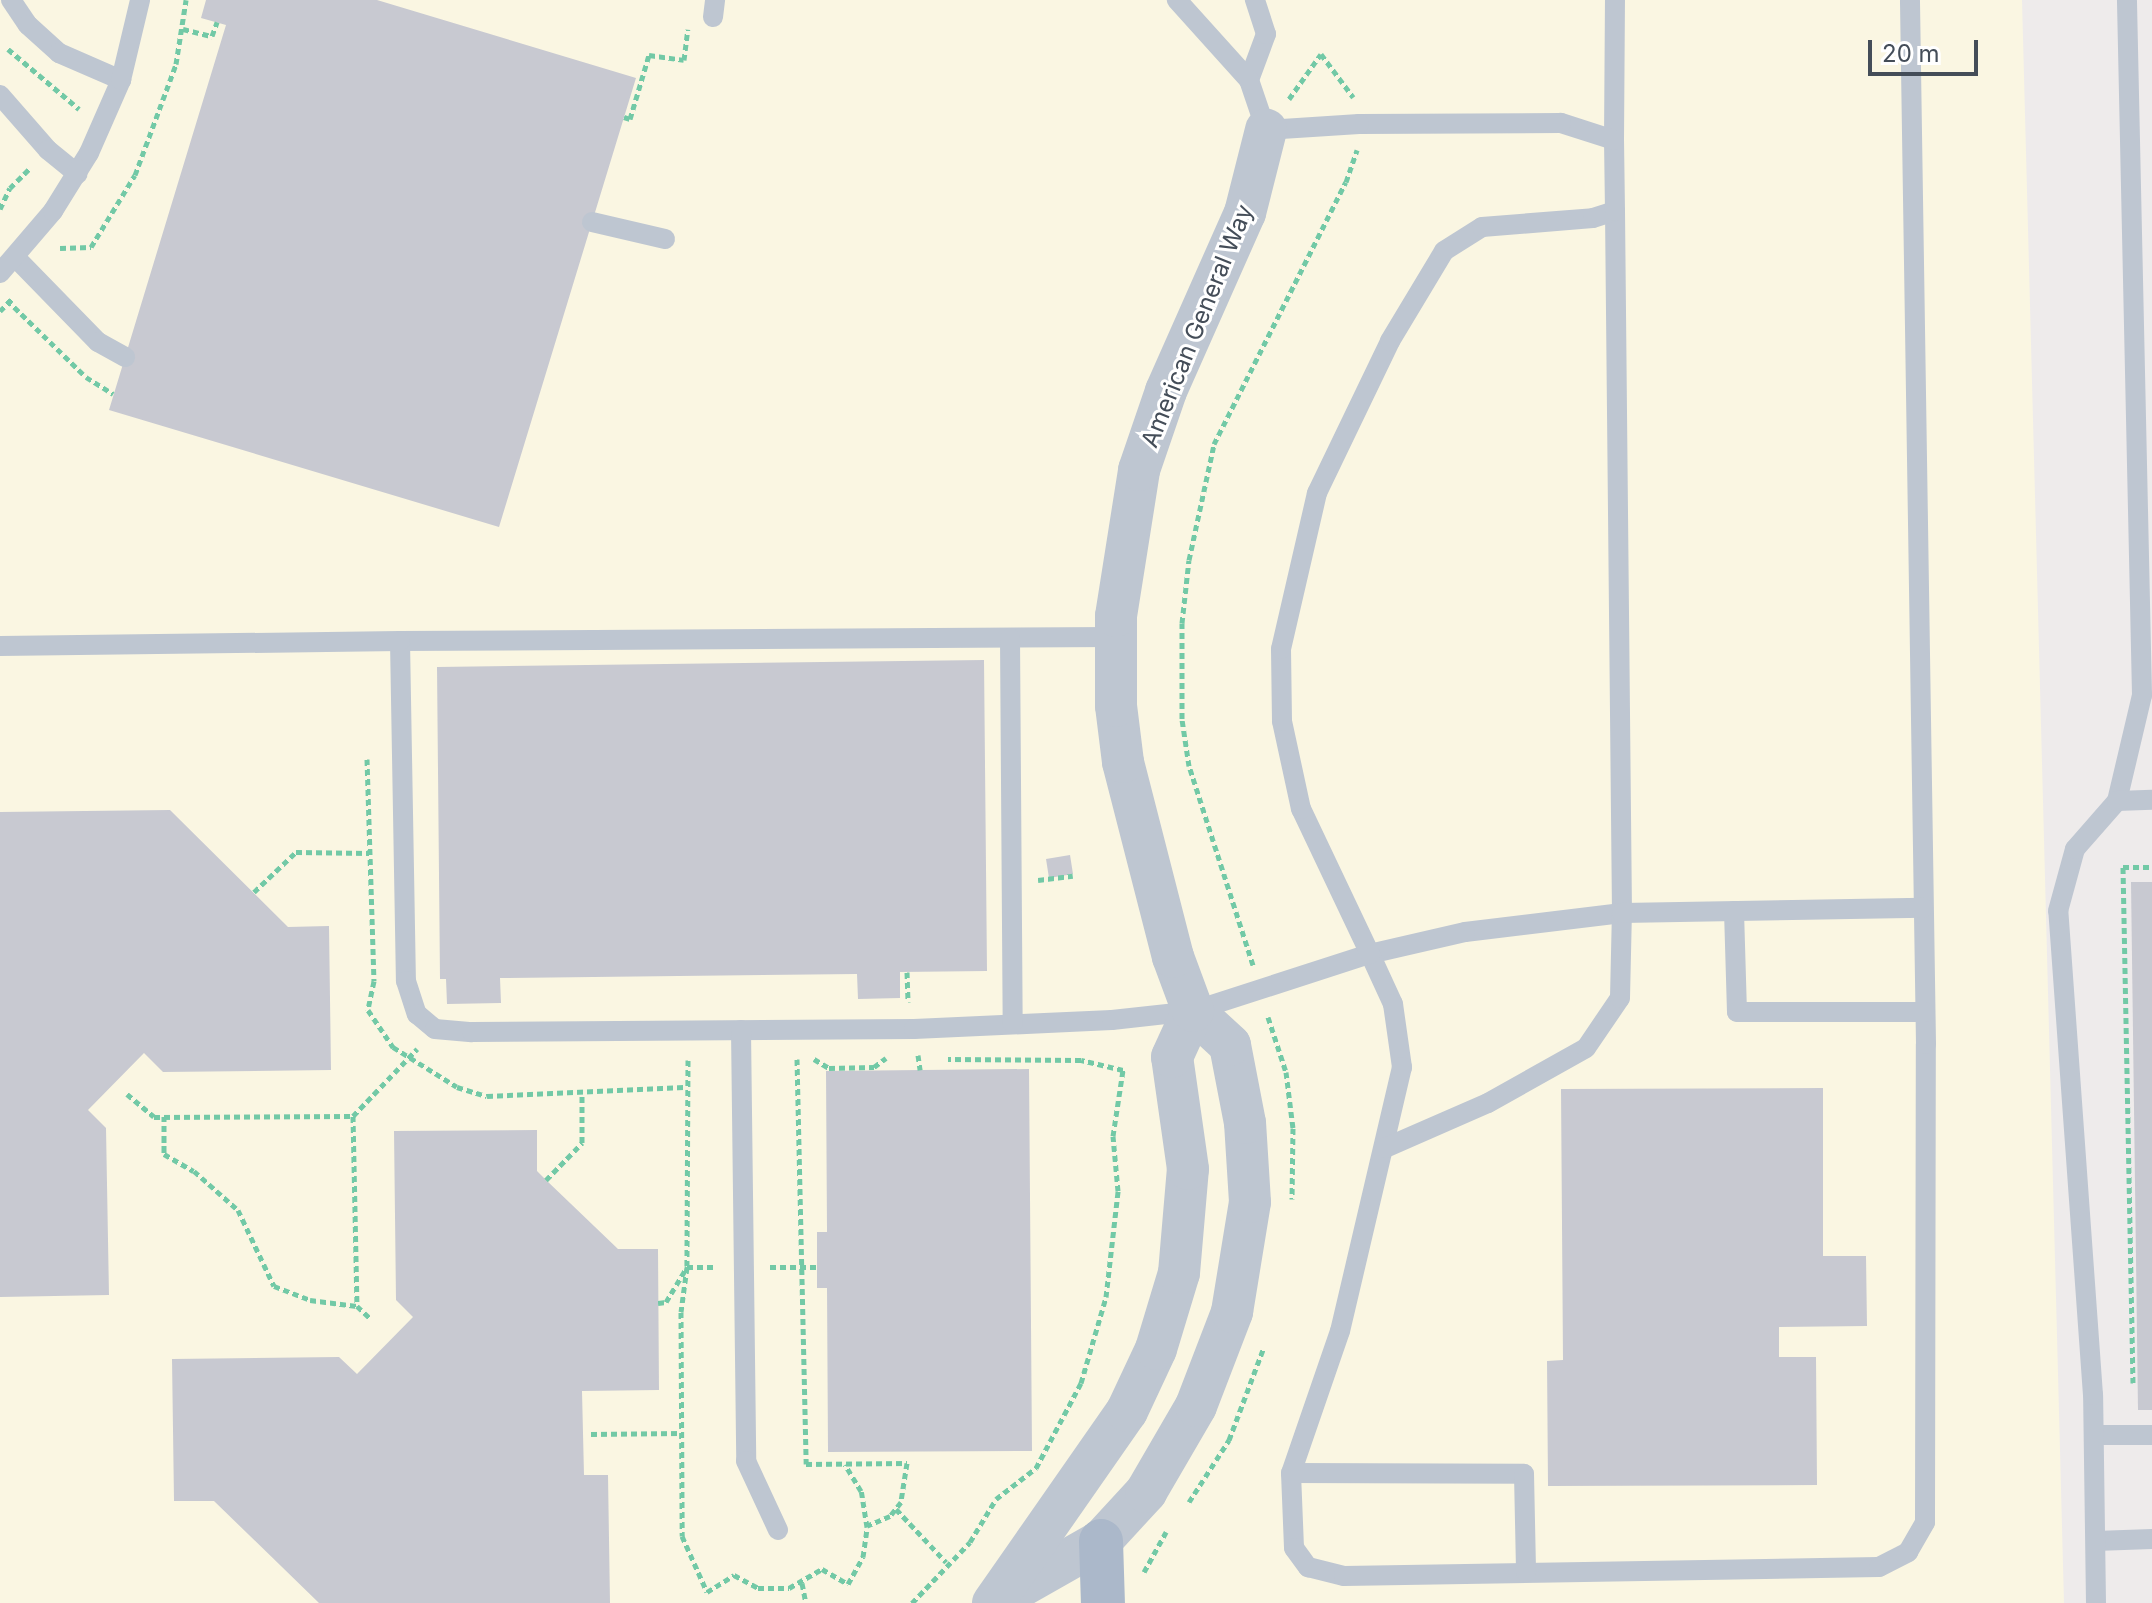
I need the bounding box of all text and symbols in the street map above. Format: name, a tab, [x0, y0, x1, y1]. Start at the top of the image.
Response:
scale bar	[1872, 24, 1982, 74]
text: 20 m	[1882, 39, 1940, 68]
street label: American General Way	[1135, 200, 1259, 452]

